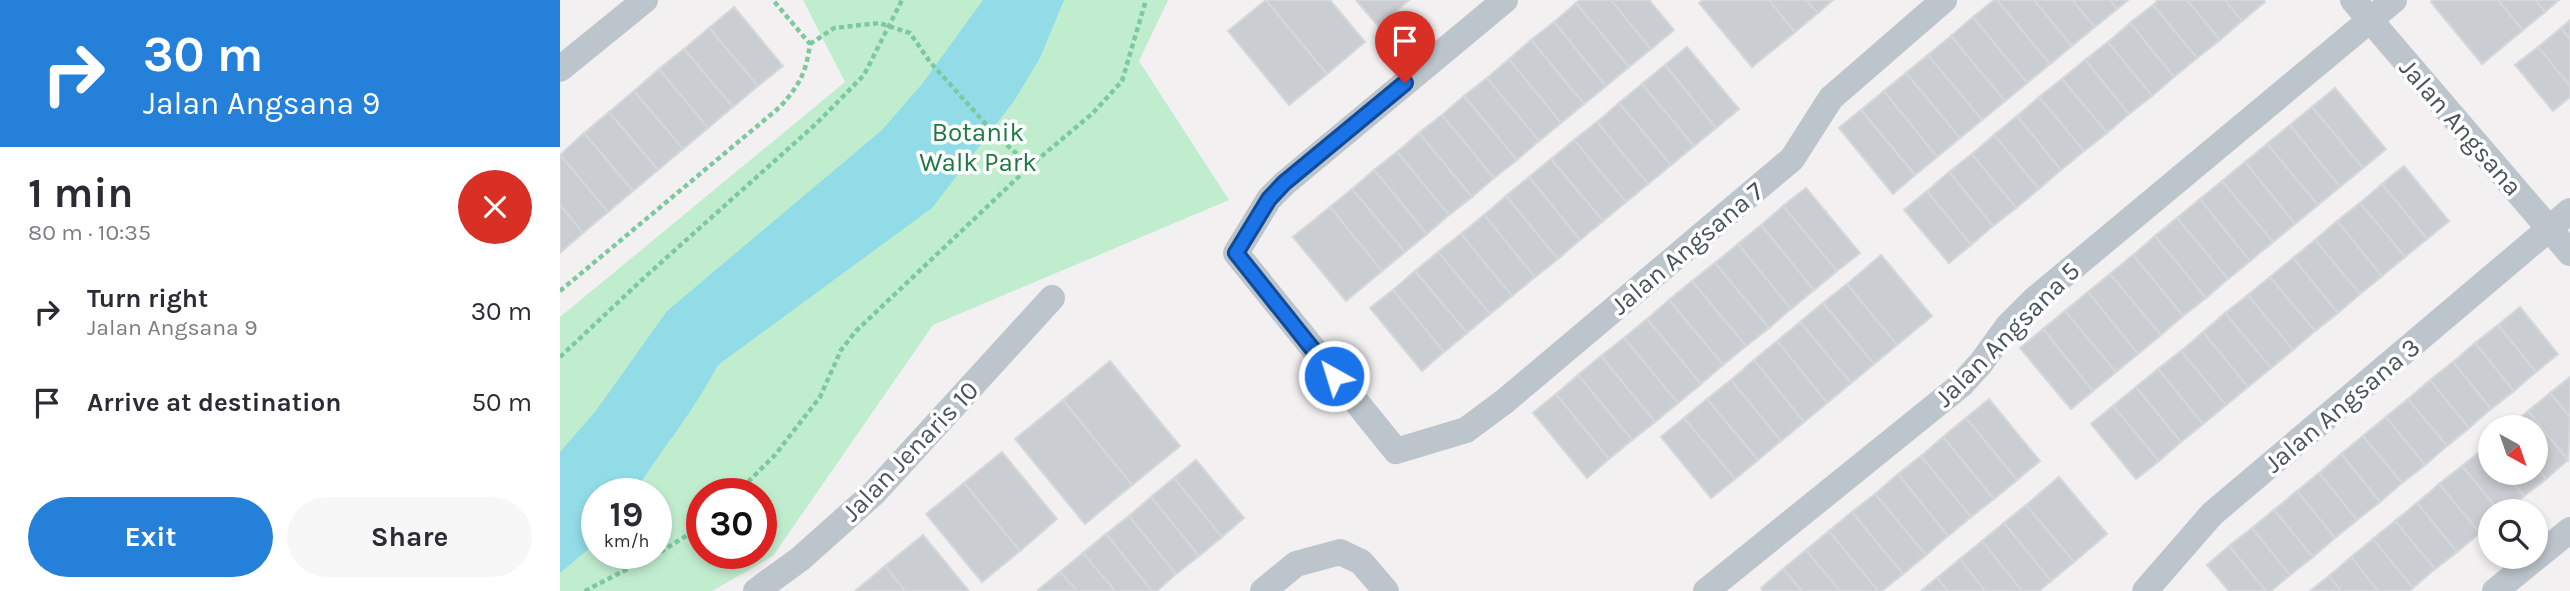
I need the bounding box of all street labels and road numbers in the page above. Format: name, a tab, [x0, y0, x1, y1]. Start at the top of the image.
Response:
street label: Jalan Angsana	[2393, 52, 2529, 202]
street label: Jalan Angsana 7	[1605, 175, 1770, 321]
street label: Jalan Angsana 5	[1928, 255, 2086, 413]
street label: Jalan Angsana 3	[2258, 331, 2426, 479]
street label: Jalan Jenaris 10	[836, 375, 985, 528]

